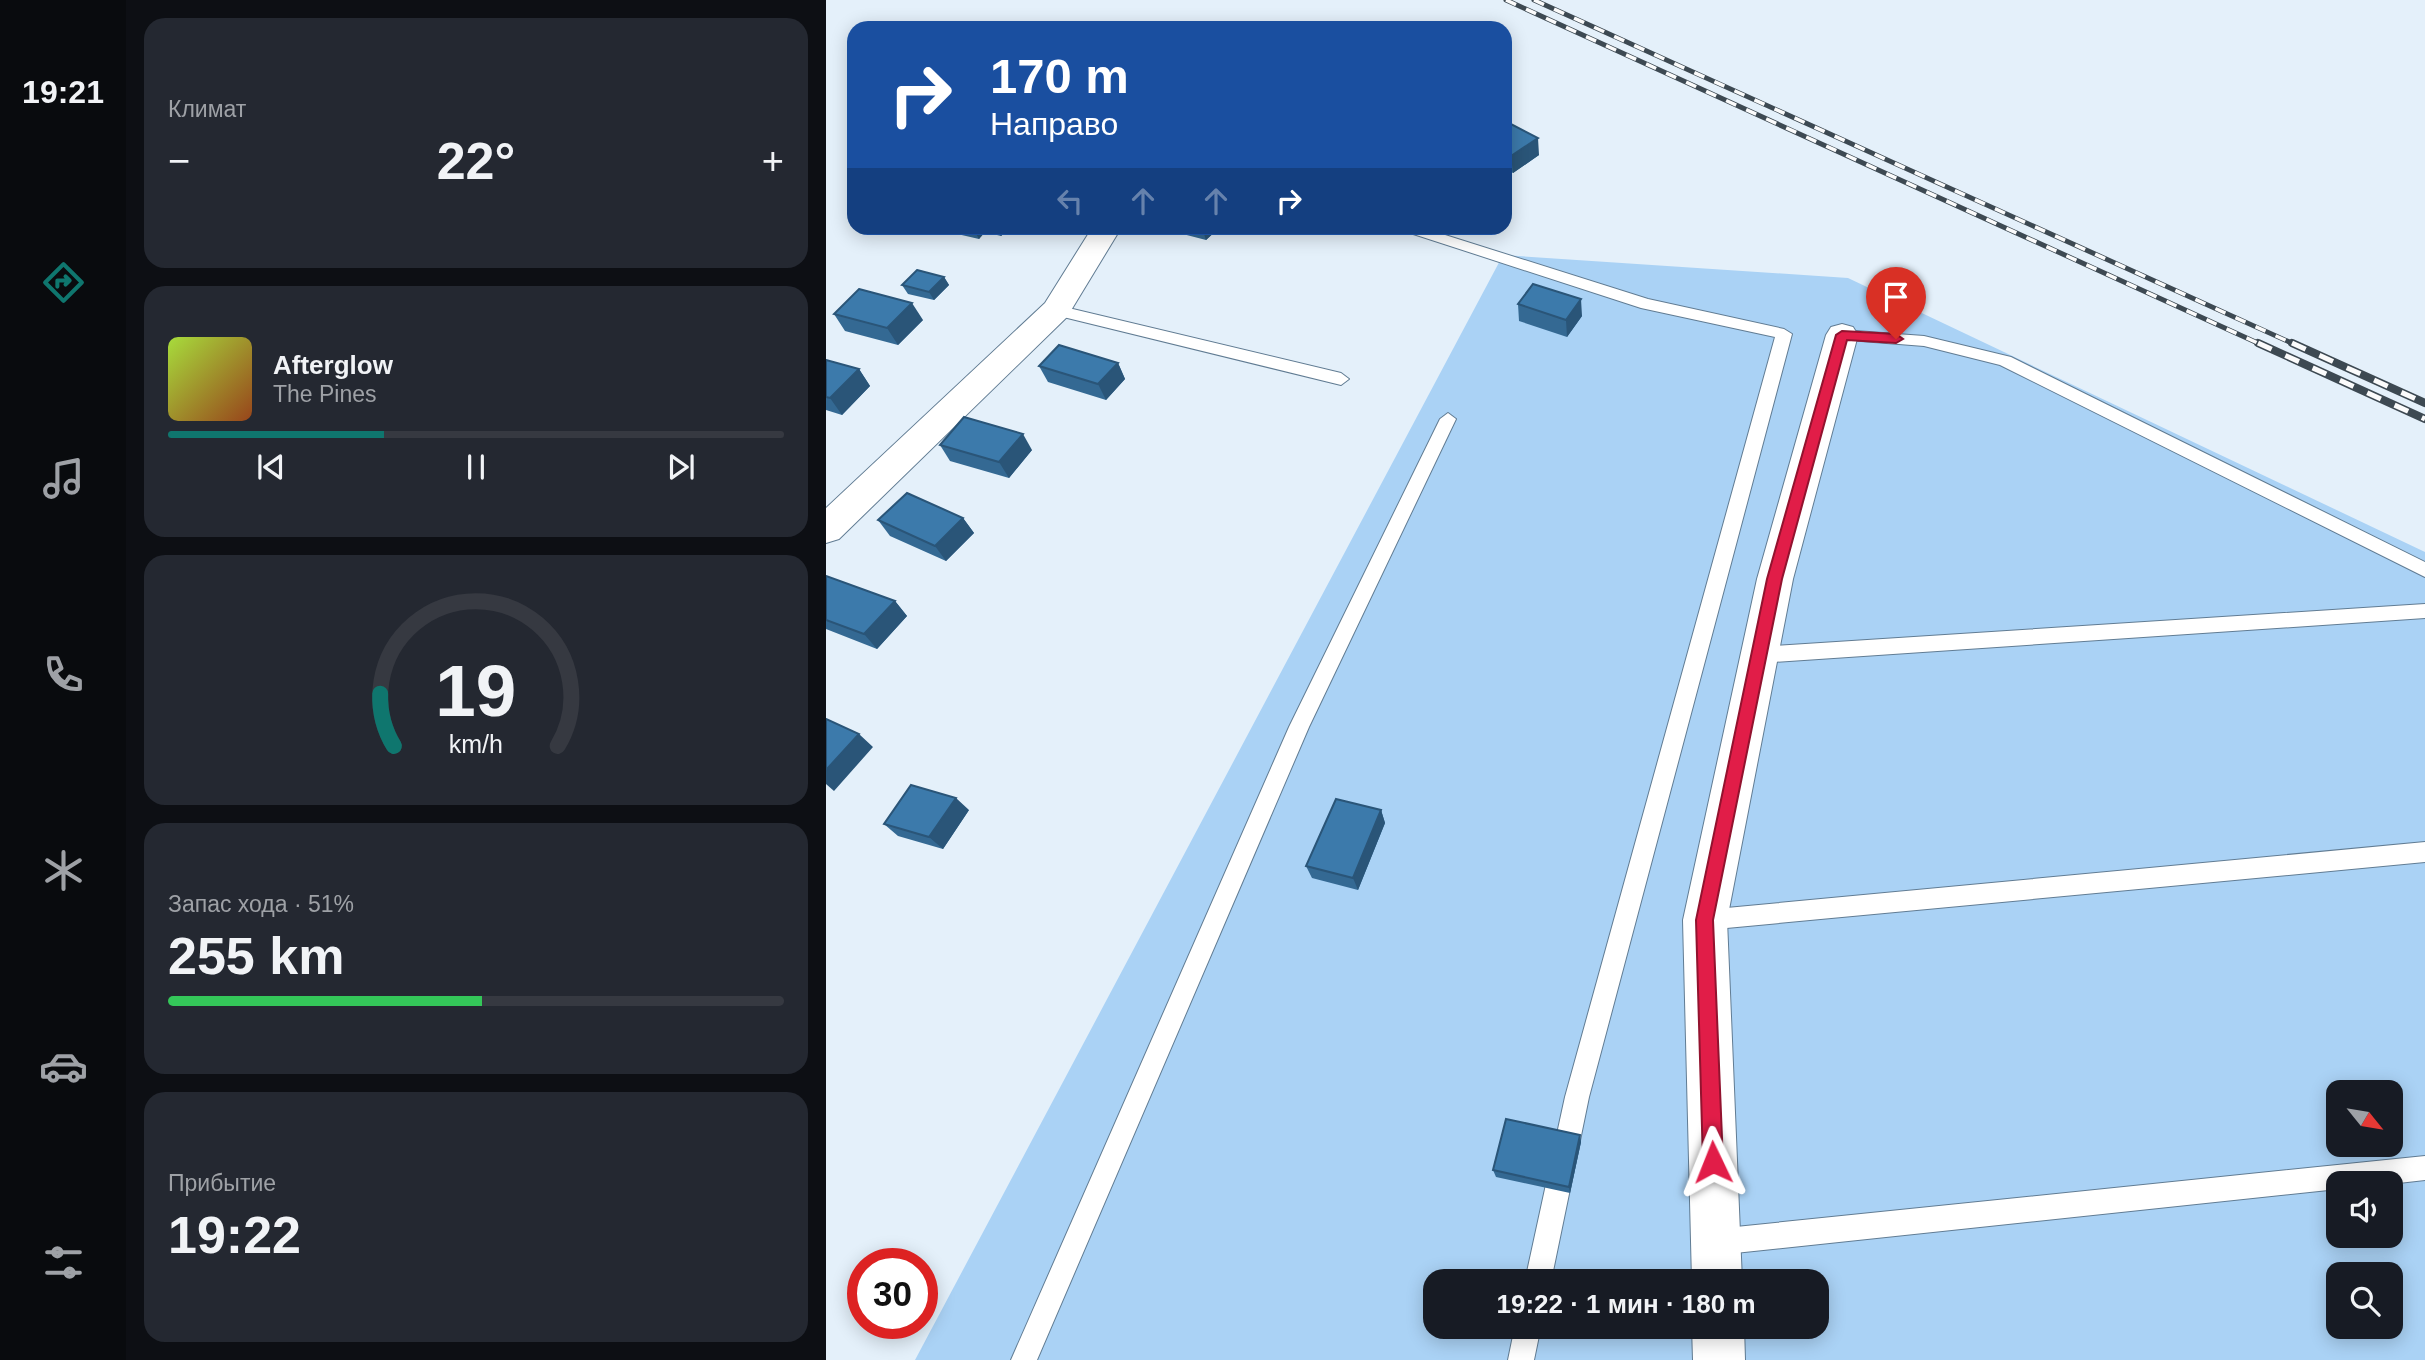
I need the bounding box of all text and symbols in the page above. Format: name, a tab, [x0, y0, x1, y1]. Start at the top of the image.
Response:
icon: right	[875, 49, 966, 140]
text: 170 m	[990, 49, 1129, 103]
text: 19:21	[22, 74, 104, 110]
text: Климат	[168, 96, 246, 122]
text: Направо	[990, 106, 1118, 142]
text: 22°	[437, 132, 515, 190]
text: −	[168, 140, 190, 182]
text: +	[762, 140, 784, 182]
icon: left	[1051, 182, 1089, 220]
icon: ahead	[1124, 182, 1162, 220]
icon: ahead	[1197, 182, 1235, 220]
icon: right	[1270, 182, 1308, 220]
icon: directions	[39, 258, 88, 307]
pin	[1866, 267, 1926, 339]
icon: arrive	[1877, 278, 1915, 316]
text: Afterglow	[273, 350, 393, 380]
text: The Pines	[273, 381, 377, 407]
icon: previous	[252, 448, 290, 486]
icon: pause	[457, 448, 495, 486]
icon: next	[662, 448, 700, 486]
icon: music	[39, 454, 88, 503]
icon: phone	[39, 650, 88, 699]
text: 19	[436, 650, 516, 731]
text: km/h	[449, 730, 503, 758]
icon: climate	[39, 846, 88, 895]
text: Запас хода · 51%	[168, 891, 354, 917]
text: 255 km	[168, 927, 344, 985]
icon: car	[39, 1042, 88, 1091]
north arrow	[2326, 1080, 2403, 1157]
map controls	[2326, 1080, 2403, 1339]
position arrow	[1676, 1125, 1750, 1199]
text: Прибытие	[168, 1170, 276, 1196]
button: sound	[2326, 1171, 2403, 1248]
text: 19:22	[168, 1206, 301, 1264]
icon: filters	[39, 1238, 88, 1287]
speed limit sign: 30	[847, 1248, 938, 1339]
button: search	[2326, 1262, 2403, 1339]
text: 19:22 · 1 мин · 180 m	[1496, 1289, 1756, 1319]

